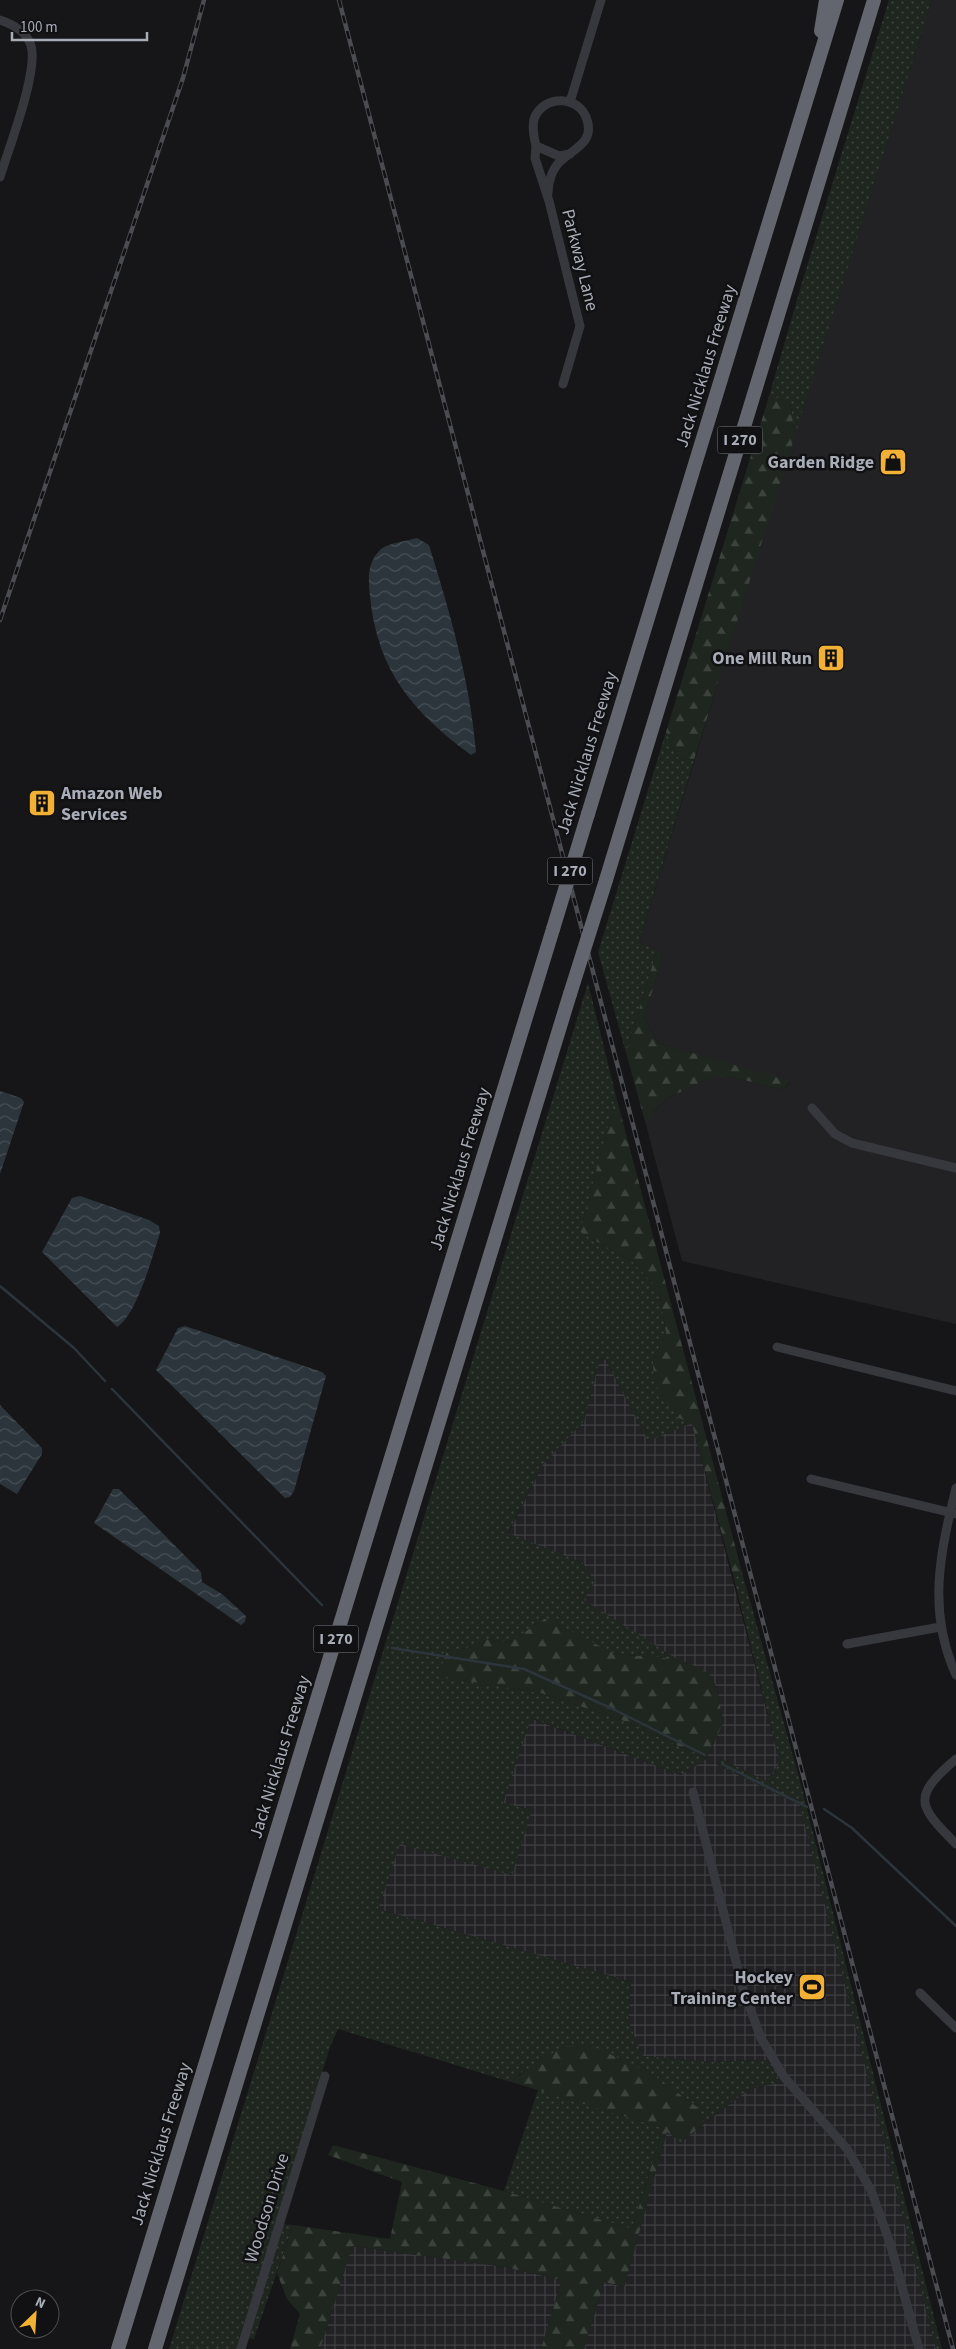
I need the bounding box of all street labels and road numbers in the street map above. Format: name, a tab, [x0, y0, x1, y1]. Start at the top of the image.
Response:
street label: Parkway Lane	[555, 206, 605, 314]
street label: Jack Nicklaus Freeway	[669, 281, 743, 450]
road number: I 270	[718, 426, 762, 454]
street label: Jack Nicklaus Freeway	[550, 668, 624, 837]
road number: I 270	[548, 858, 592, 884]
street label: Jack Nicklaus Freeway	[423, 1084, 497, 1253]
road number: I 270	[314, 1626, 358, 1652]
street label: Jack Nicklaus Freeway	[243, 1672, 317, 1841]
street label: Jack Nicklaus Freeway	[124, 2059, 198, 2228]
street label: Woodson Drive	[238, 2150, 296, 2266]

